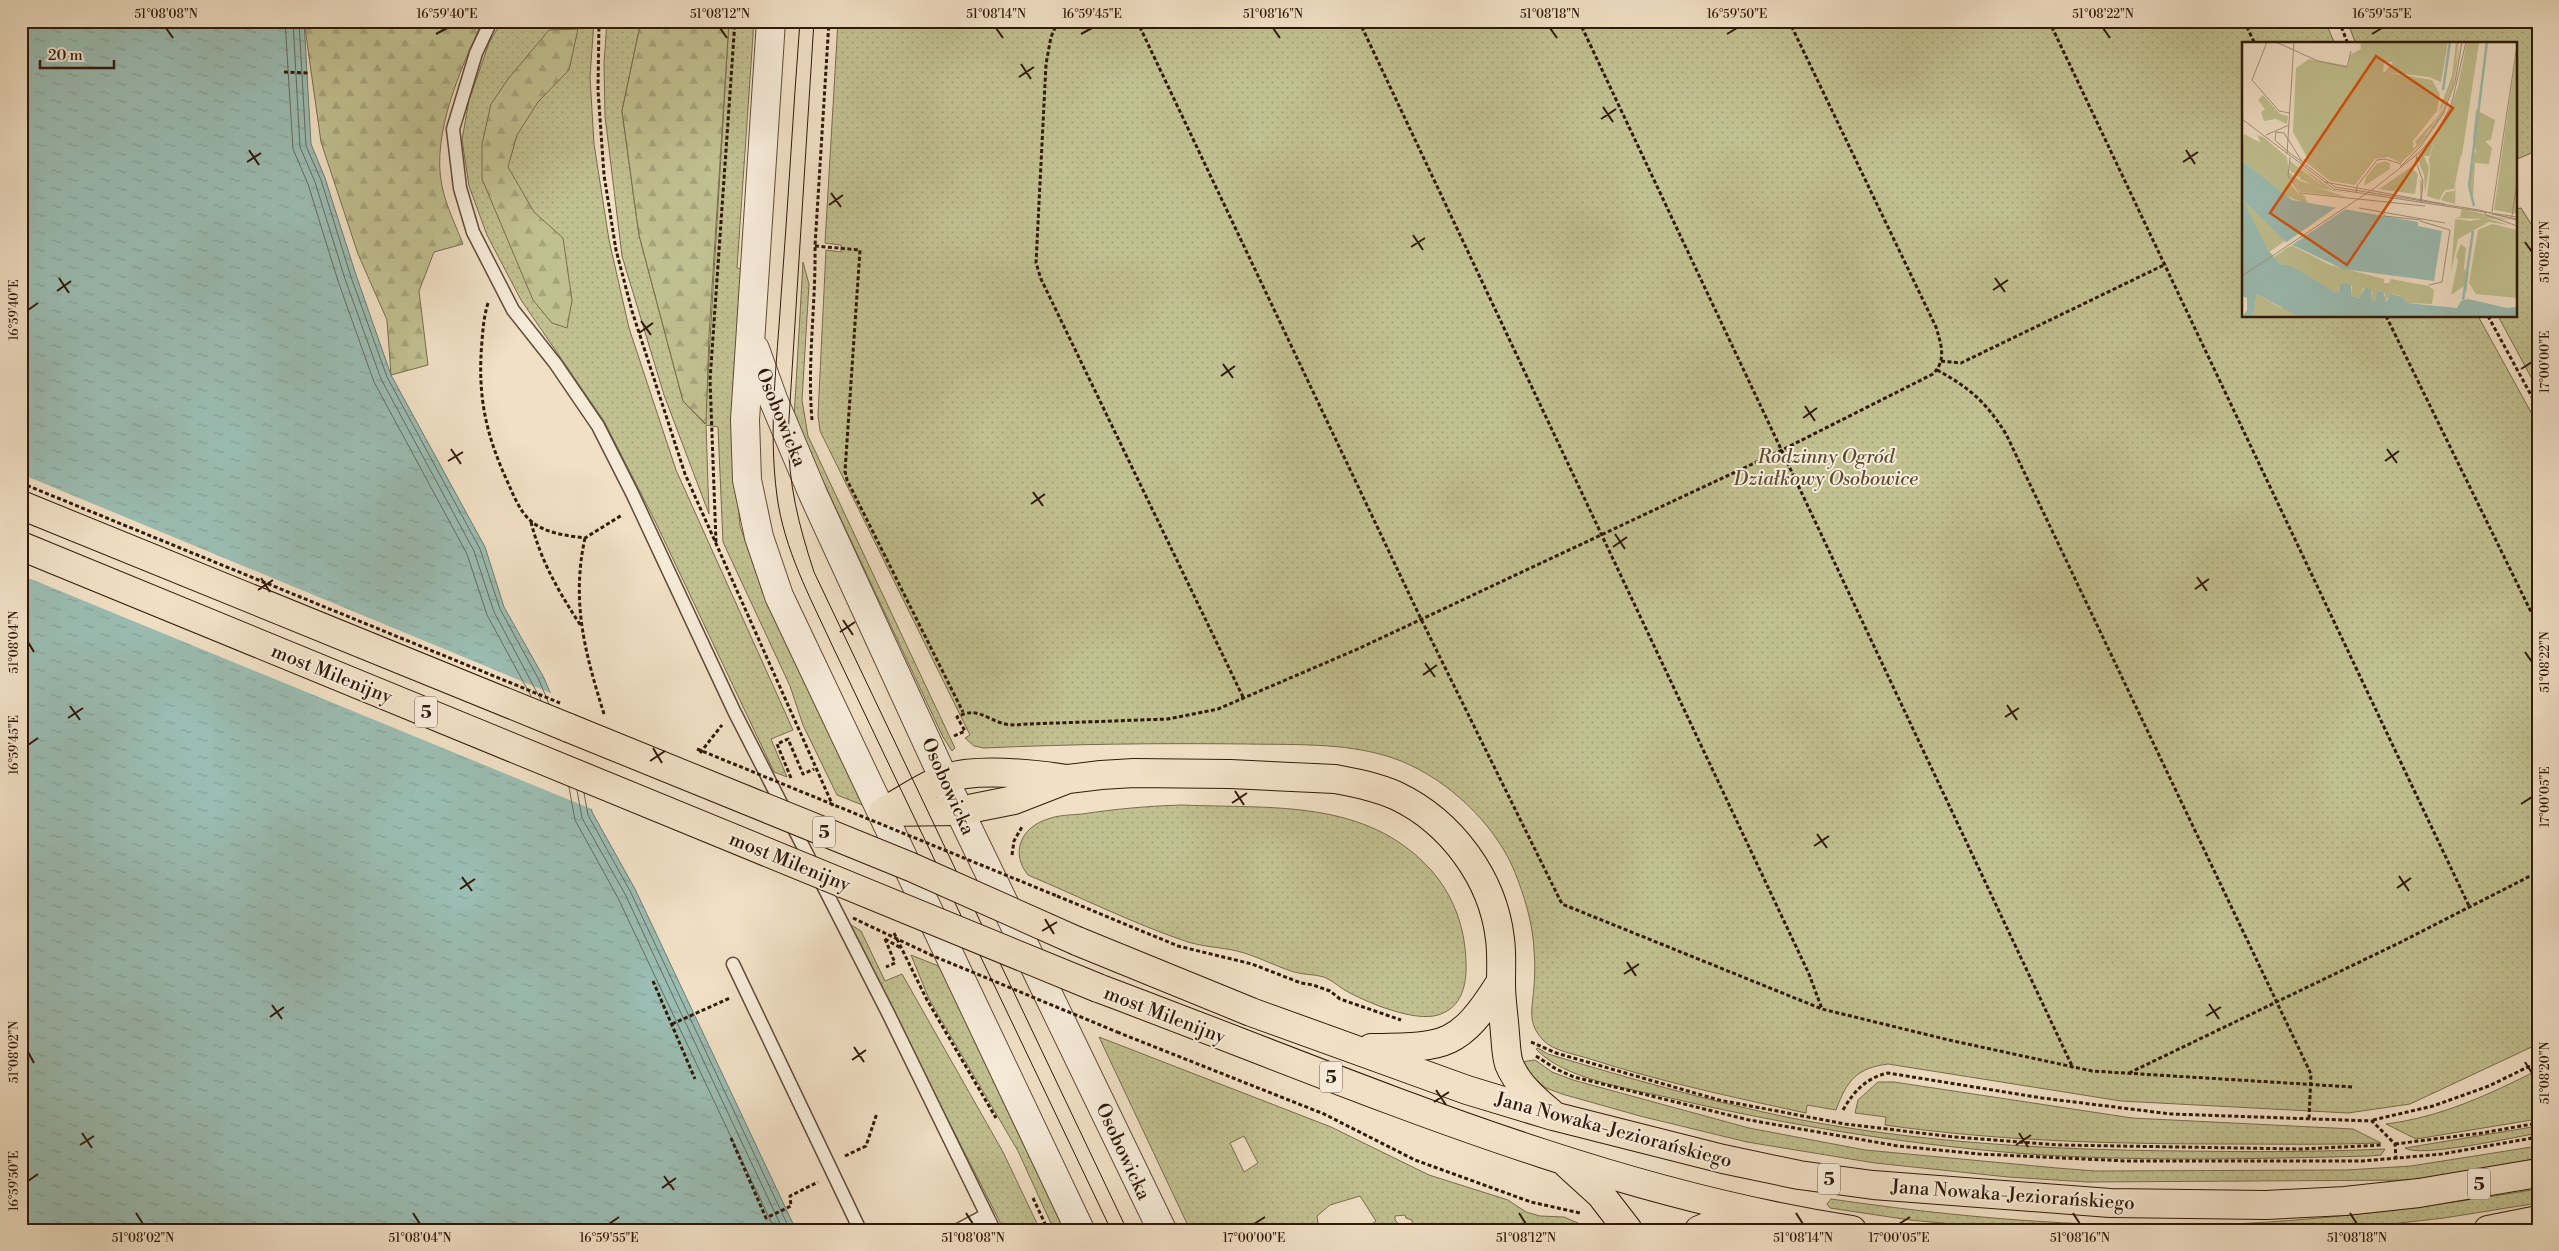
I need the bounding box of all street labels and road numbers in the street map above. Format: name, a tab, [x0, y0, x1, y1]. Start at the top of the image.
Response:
street label: Osobowicka	[750, 365, 812, 470]
street label: most Milenijny	[268, 639, 396, 709]
road number: 5	[415, 696, 437, 728]
street label: Osobowicka	[916, 734, 980, 839]
road number: 5	[813, 816, 835, 848]
street label: most Milenijny	[726, 827, 854, 897]
street label: most Milenijny	[1100, 981, 1230, 1049]
road number: 5	[1320, 1062, 1342, 1092]
street label: Jana Nowaka-Jeziorańskiego	[1492, 1087, 1735, 1173]
street label: Osobowicka	[1090, 1099, 1156, 1204]
road number: 5	[1818, 1164, 1840, 1194]
road number: 5	[2468, 1168, 2490, 1200]
street label: Jana Nowaka-Jeziorańskiego	[1889, 1174, 2136, 1215]

